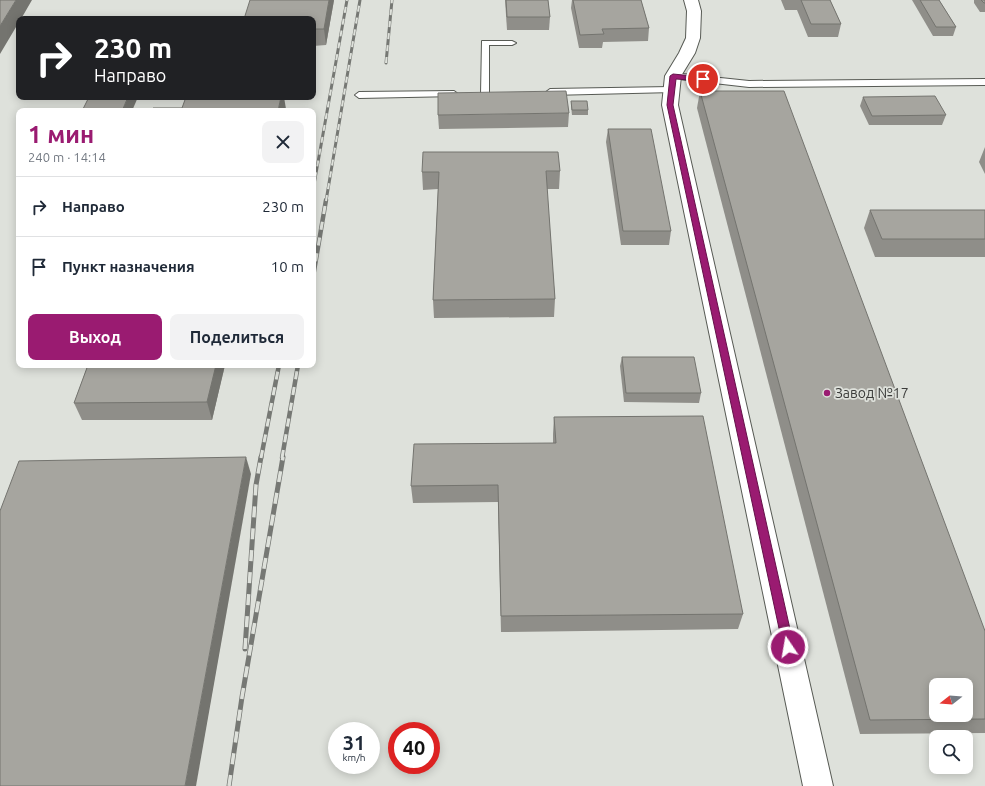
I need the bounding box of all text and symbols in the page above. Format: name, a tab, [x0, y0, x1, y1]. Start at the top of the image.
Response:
icon: right	[28, 32, 80, 84]
text: 230 m	[94, 32, 172, 63]
pin	[686, 62, 720, 96]
text: Направо	[94, 65, 166, 85]
icon: arrive	[692, 68, 714, 90]
text: 1 мин	[28, 121, 94, 148]
button: close	[262, 121, 304, 163]
text: 240 m · 14:14	[28, 150, 106, 164]
icon: right	[28, 196, 50, 218]
text: Направо	[62, 198, 125, 215]
text: 230 m	[262, 198, 304, 215]
icon: arrive	[28, 256, 50, 278]
text: Пункт назначения	[62, 258, 195, 275]
text: 10 m	[271, 258, 304, 275]
button: Выход	[28, 314, 162, 360]
button: Поделиться	[170, 314, 304, 360]
place label: Завод №17	[835, 385, 909, 401]
marker: Завод №17	[822, 388, 832, 398]
position arrow	[767, 626, 809, 668]
north arrow	[929, 678, 973, 722]
map controls	[929, 678, 973, 774]
speed limit sign: 40	[388, 722, 440, 774]
button: search	[929, 730, 973, 774]
text: 31	[343, 731, 365, 754]
text: km/h	[342, 752, 366, 763]

